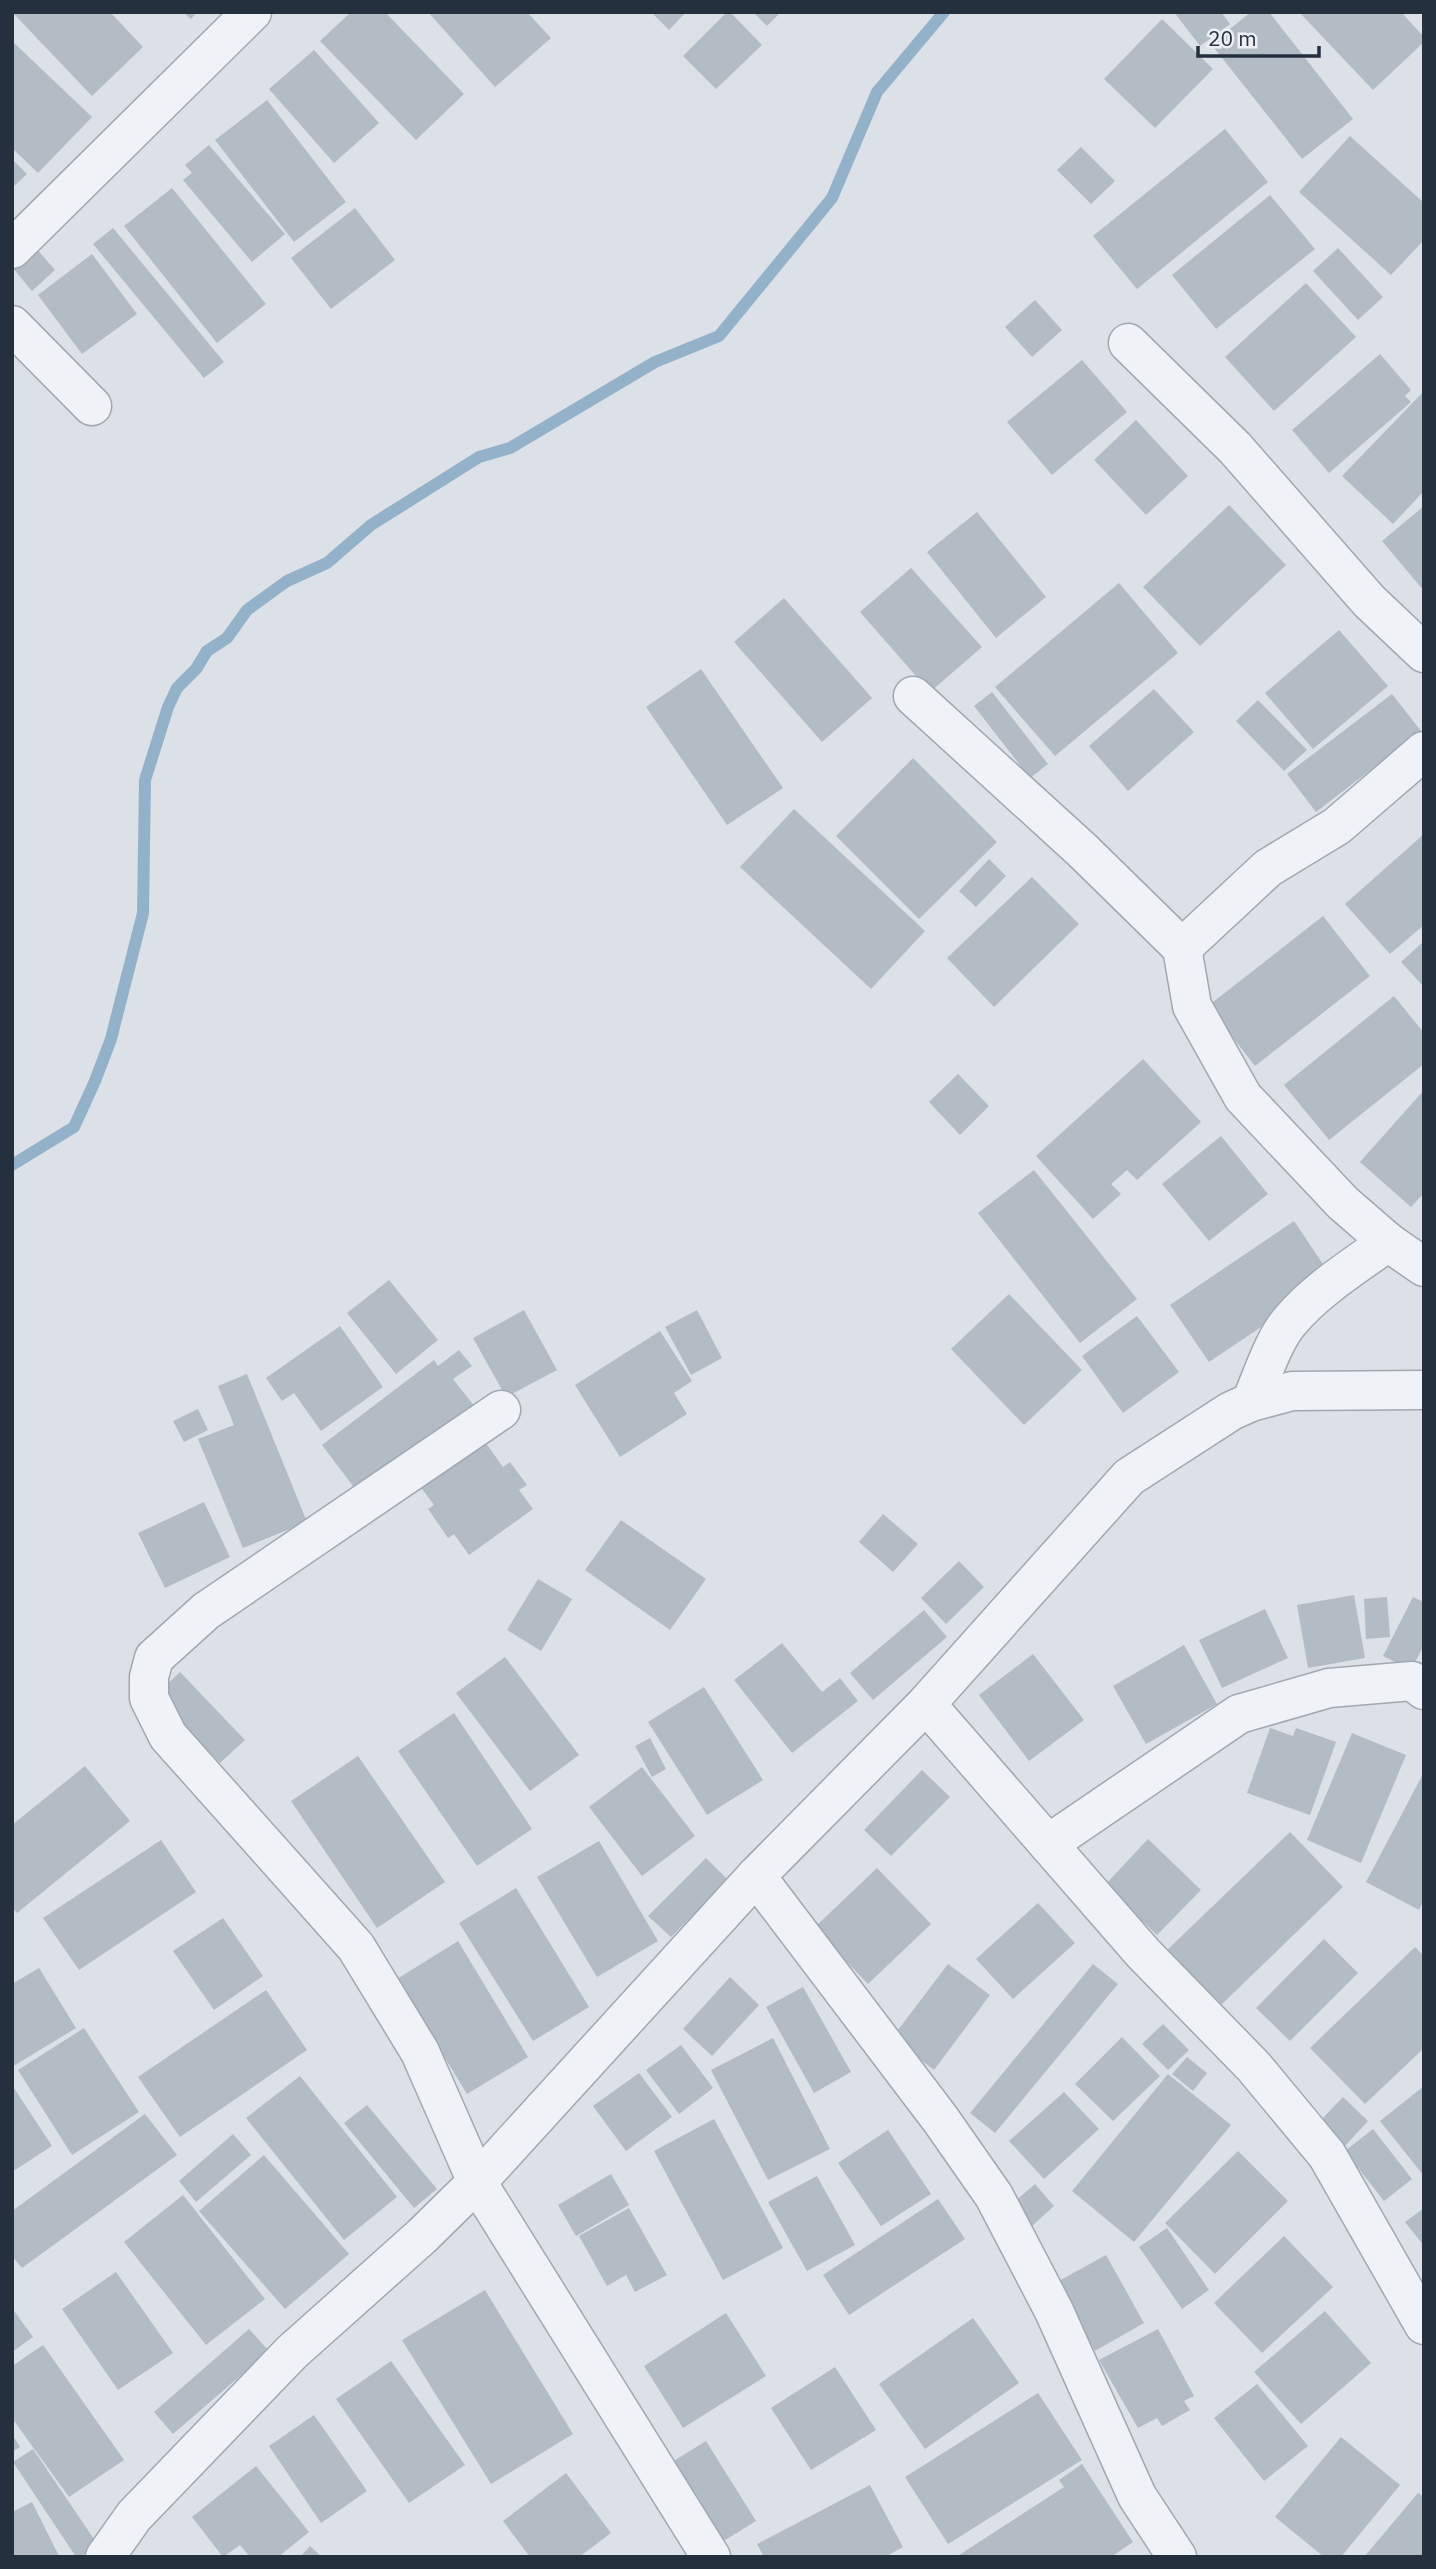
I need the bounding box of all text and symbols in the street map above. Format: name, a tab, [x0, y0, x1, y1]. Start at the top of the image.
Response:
scale bar	[1198, 14, 1319, 58]
text: 20 m	[1208, 24, 1257, 52]

